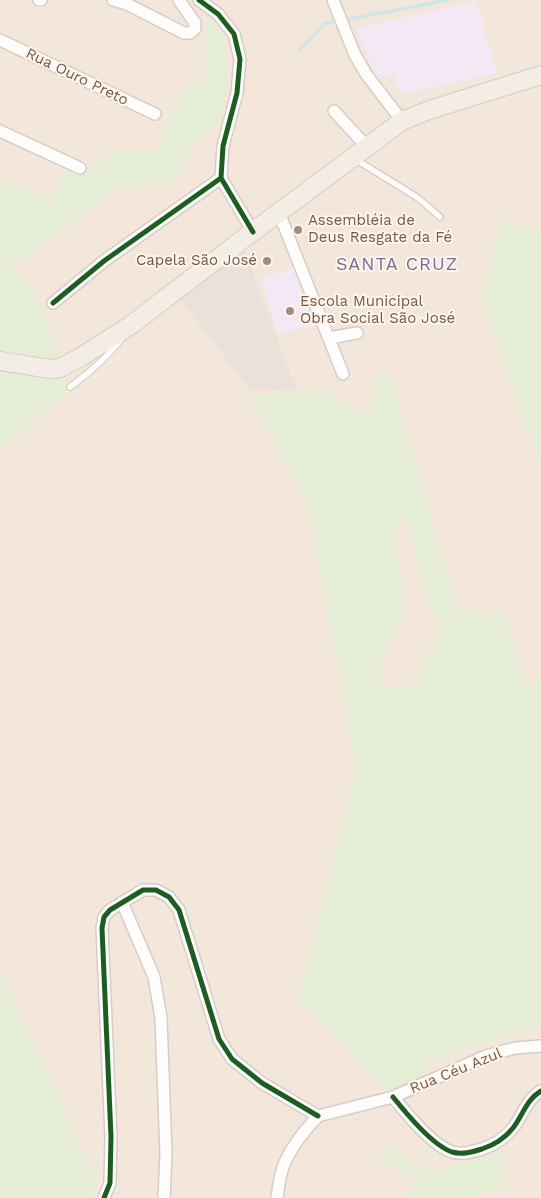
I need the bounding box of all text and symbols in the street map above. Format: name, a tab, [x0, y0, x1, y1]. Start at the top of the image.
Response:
street label: Rua Ouro Preto	[23, 44, 131, 110]
place label: Assembléia de Deus Resgate da Fé	[308, 212, 452, 247]
marker: Assembléia de Deus Resgate da Fé	[292, 224, 304, 236]
place label: Capela São José	[136, 252, 257, 270]
district label: SANTA CRUZ	[335, 254, 459, 276]
marker: Capela São José	[261, 255, 273, 267]
place label: Escola Municipal Obra Social São José	[300, 293, 455, 328]
marker: Escola Municipal Obra Social São José	[284, 305, 296, 317]
street label: Rua Céu Azul	[407, 1044, 505, 1098]

